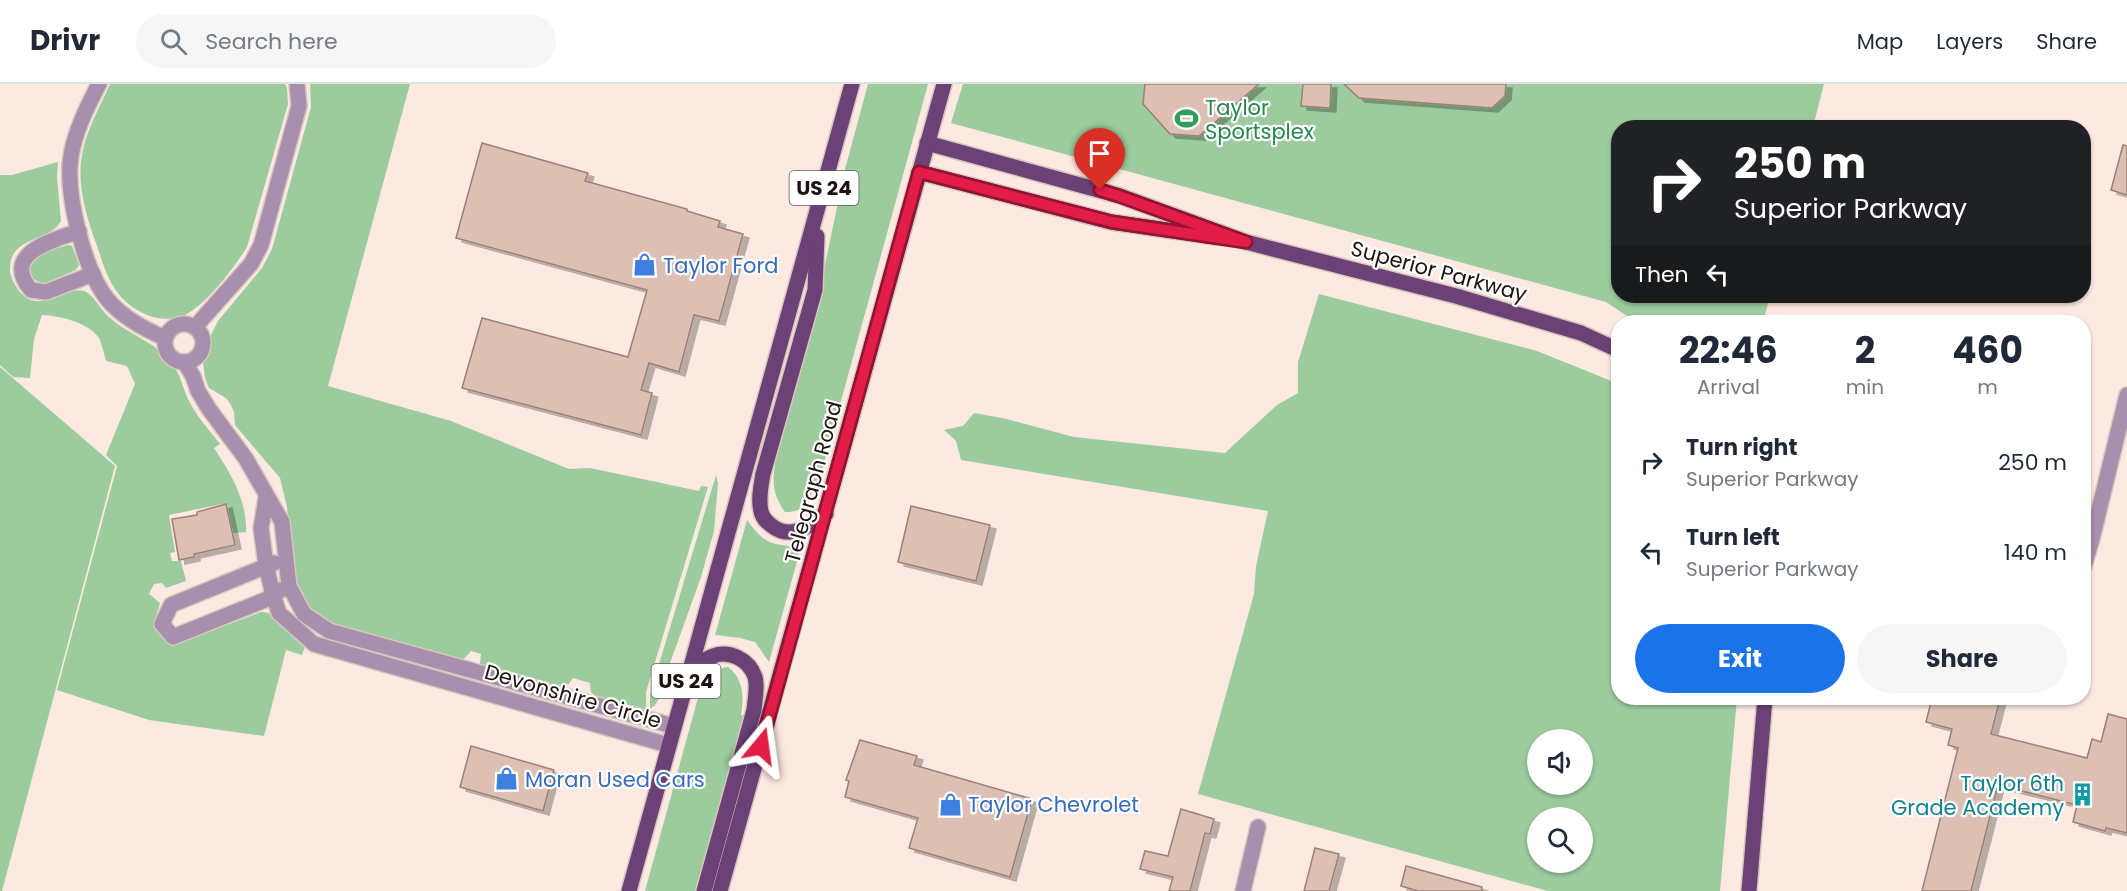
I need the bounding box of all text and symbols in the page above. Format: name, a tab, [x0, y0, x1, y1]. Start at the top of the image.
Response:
search box	[136, 14, 556, 68]
text: Drivr	[30, 21, 100, 60]
icon: search	[157, 25, 190, 58]
text: Search here	[205, 26, 338, 57]
text: Map	[1857, 27, 1903, 56]
text: Layers	[1936, 27, 2003, 56]
text: Share	[2036, 27, 2097, 56]
place label: Taylor Sportsplex	[1205, 93, 1314, 146]
sports icon: Taylor Sportsplex	[1174, 106, 1200, 132]
pin	[1074, 128, 1125, 190]
text: 250 m	[1734, 134, 1866, 193]
icon: arrive	[1083, 137, 1116, 170]
icon: right	[1635, 144, 1713, 222]
road number: US 24	[790, 171, 858, 205]
text: Superior Parkway	[1734, 190, 1967, 227]
street label: Superior Parkway	[1348, 234, 1530, 308]
place label: Taylor Ford	[663, 251, 778, 280]
shop icon: Taylor Ford	[632, 252, 658, 278]
icon: left	[1701, 258, 1734, 291]
text: Then	[1635, 259, 1689, 290]
text: 22:46	[1679, 325, 1778, 376]
text: 2	[1855, 325, 1875, 376]
text: 460	[1952, 325, 2023, 376]
text: Arrival	[1697, 373, 1760, 401]
text: min	[1846, 373, 1884, 401]
text: m	[1977, 373, 1998, 401]
street label: Telegraph Road	[777, 398, 849, 566]
text: Turn right	[1686, 432, 1797, 463]
icon: right	[1635, 446, 1668, 479]
text: 250 m	[1998, 447, 2067, 478]
text: Superior Parkway	[1686, 465, 1858, 493]
text: Turn left	[1686, 522, 1780, 553]
icon: left	[1635, 536, 1668, 569]
text: 140 m	[2004, 537, 2067, 568]
text: Superior Parkway	[1686, 555, 1858, 583]
button: Exit	[1635, 624, 1845, 693]
button: Share	[1857, 624, 2067, 693]
street label: Devonshire Circle	[481, 657, 665, 735]
road number: US 24	[652, 664, 720, 698]
position arrow	[729, 714, 793, 778]
map controls	[1527, 729, 1593, 873]
button: sound	[1527, 729, 1593, 795]
place label: Moran Used Cars	[525, 765, 705, 794]
shop icon: Moran Used Cars	[494, 766, 520, 792]
place label: Taylor 6th Grade Academy	[1891, 769, 2064, 822]
building icon: Taylor 6th Grade Academy	[2069, 782, 2095, 808]
place label: Taylor Chevrolet	[968, 790, 1139, 819]
shop icon: Taylor Chevrolet	[937, 791, 963, 817]
button: search	[1527, 807, 1593, 873]

